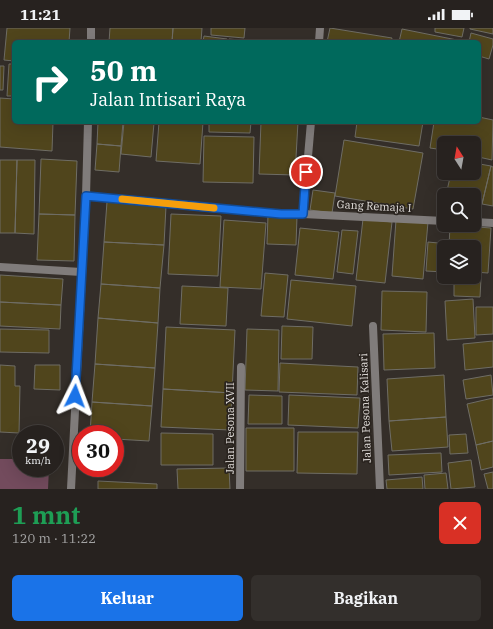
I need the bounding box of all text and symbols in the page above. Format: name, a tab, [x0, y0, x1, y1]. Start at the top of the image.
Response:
text: 11:21	[20, 5, 61, 24]
text: 50 m	[90, 52, 157, 89]
icon: right	[24, 56, 76, 108]
text: Jalan Intisari Raya	[90, 88, 246, 111]
north arrow	[437, 136, 481, 180]
map controls	[437, 136, 481, 284]
pin	[289, 155, 323, 189]
icon: arrive	[295, 161, 317, 183]
button: search	[437, 188, 481, 232]
street label: Gang Remaja I	[336, 197, 412, 215]
button: layers	[437, 240, 481, 284]
street label: Jalan Pesona Kalisari	[356, 352, 374, 463]
position arrow	[54, 375, 96, 417]
street label: Jalan Pesona XVII	[223, 382, 237, 474]
speed limit sign: 30	[72, 425, 124, 477]
text: 29	[26, 432, 50, 459]
text: km/h	[25, 454, 51, 467]
text: 1 mnt	[12, 499, 80, 531]
button: close	[439, 502, 481, 544]
text: 120 m · 11:22	[12, 530, 96, 547]
button: Keluar	[12, 575, 243, 621]
button: Bagikan	[251, 575, 481, 621]

